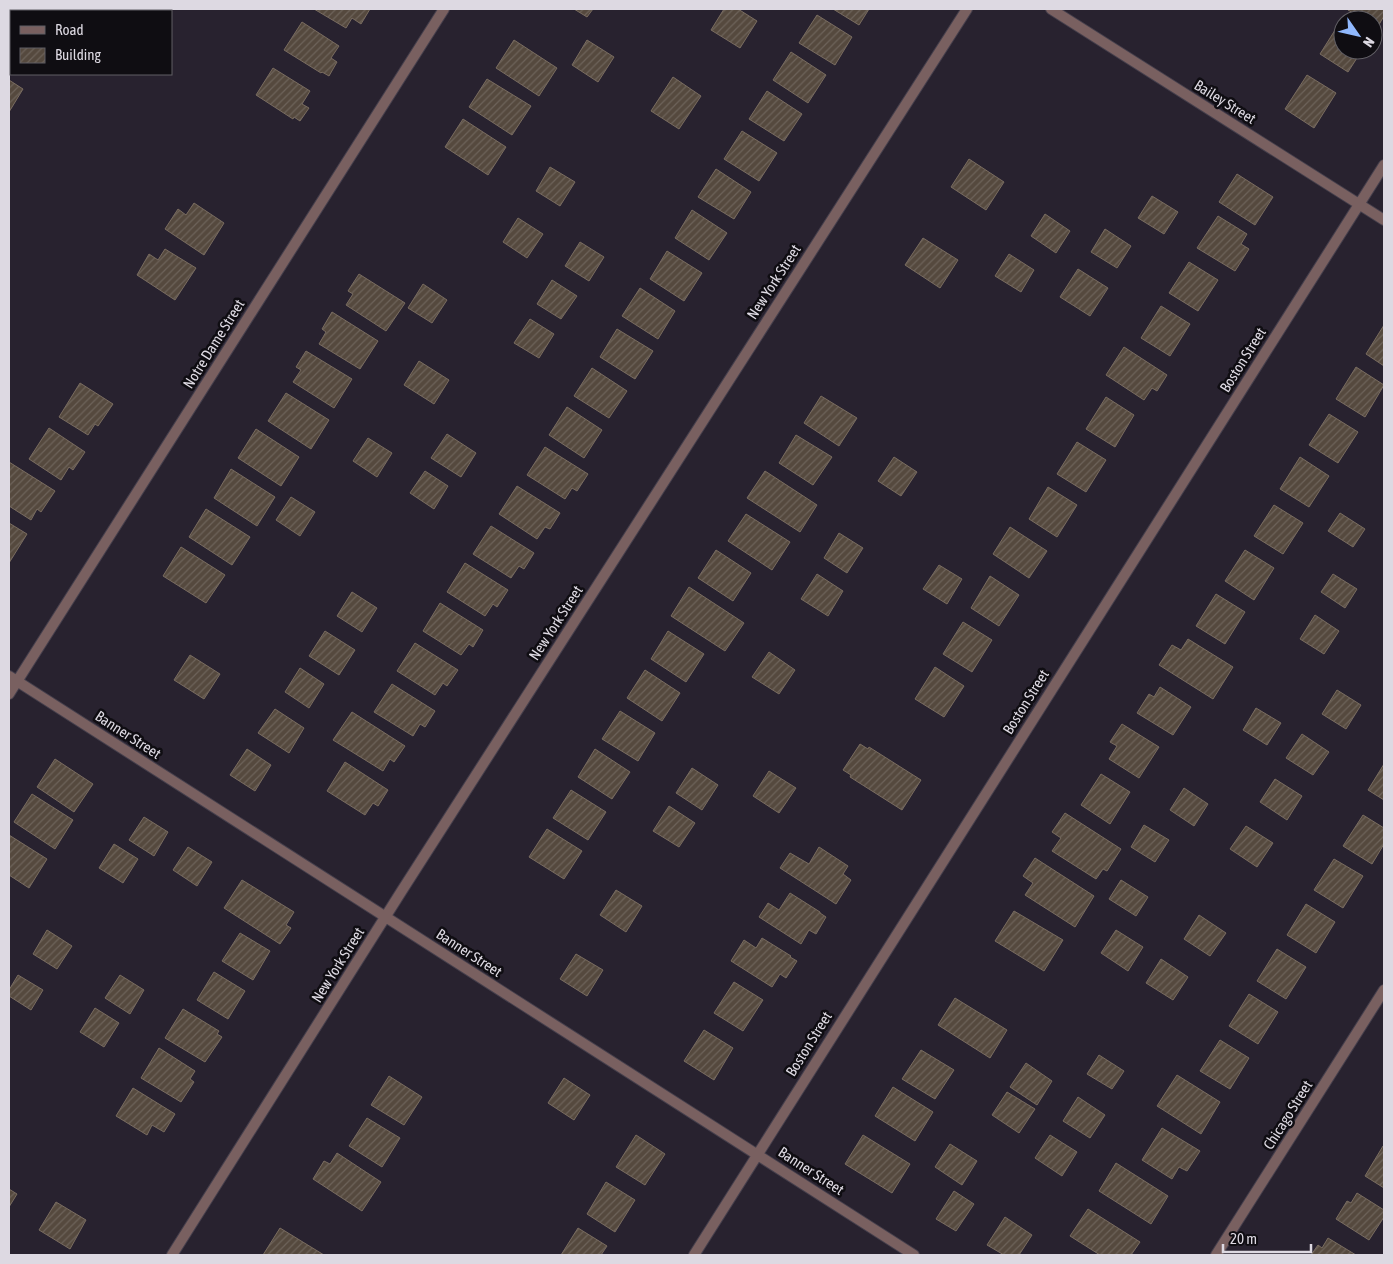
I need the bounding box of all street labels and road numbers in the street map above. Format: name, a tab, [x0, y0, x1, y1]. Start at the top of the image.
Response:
street label: Bailey Street	[1191, 76, 1259, 127]
street label: New York Street	[743, 241, 804, 322]
street label: Notre Dame Street	[179, 296, 248, 391]
street label: Boston Street	[1216, 324, 1269, 395]
street label: New York Street	[525, 582, 586, 663]
street label: Boston Street	[999, 666, 1052, 737]
street label: Banner Street	[92, 707, 164, 762]
street label: New York Street	[308, 924, 367, 1005]
street label: Banner Street	[433, 925, 505, 980]
street label: Boston Street	[782, 1008, 835, 1079]
street label: Chicago Street	[1260, 1077, 1315, 1152]
street label: Banner Street	[775, 1143, 847, 1198]

